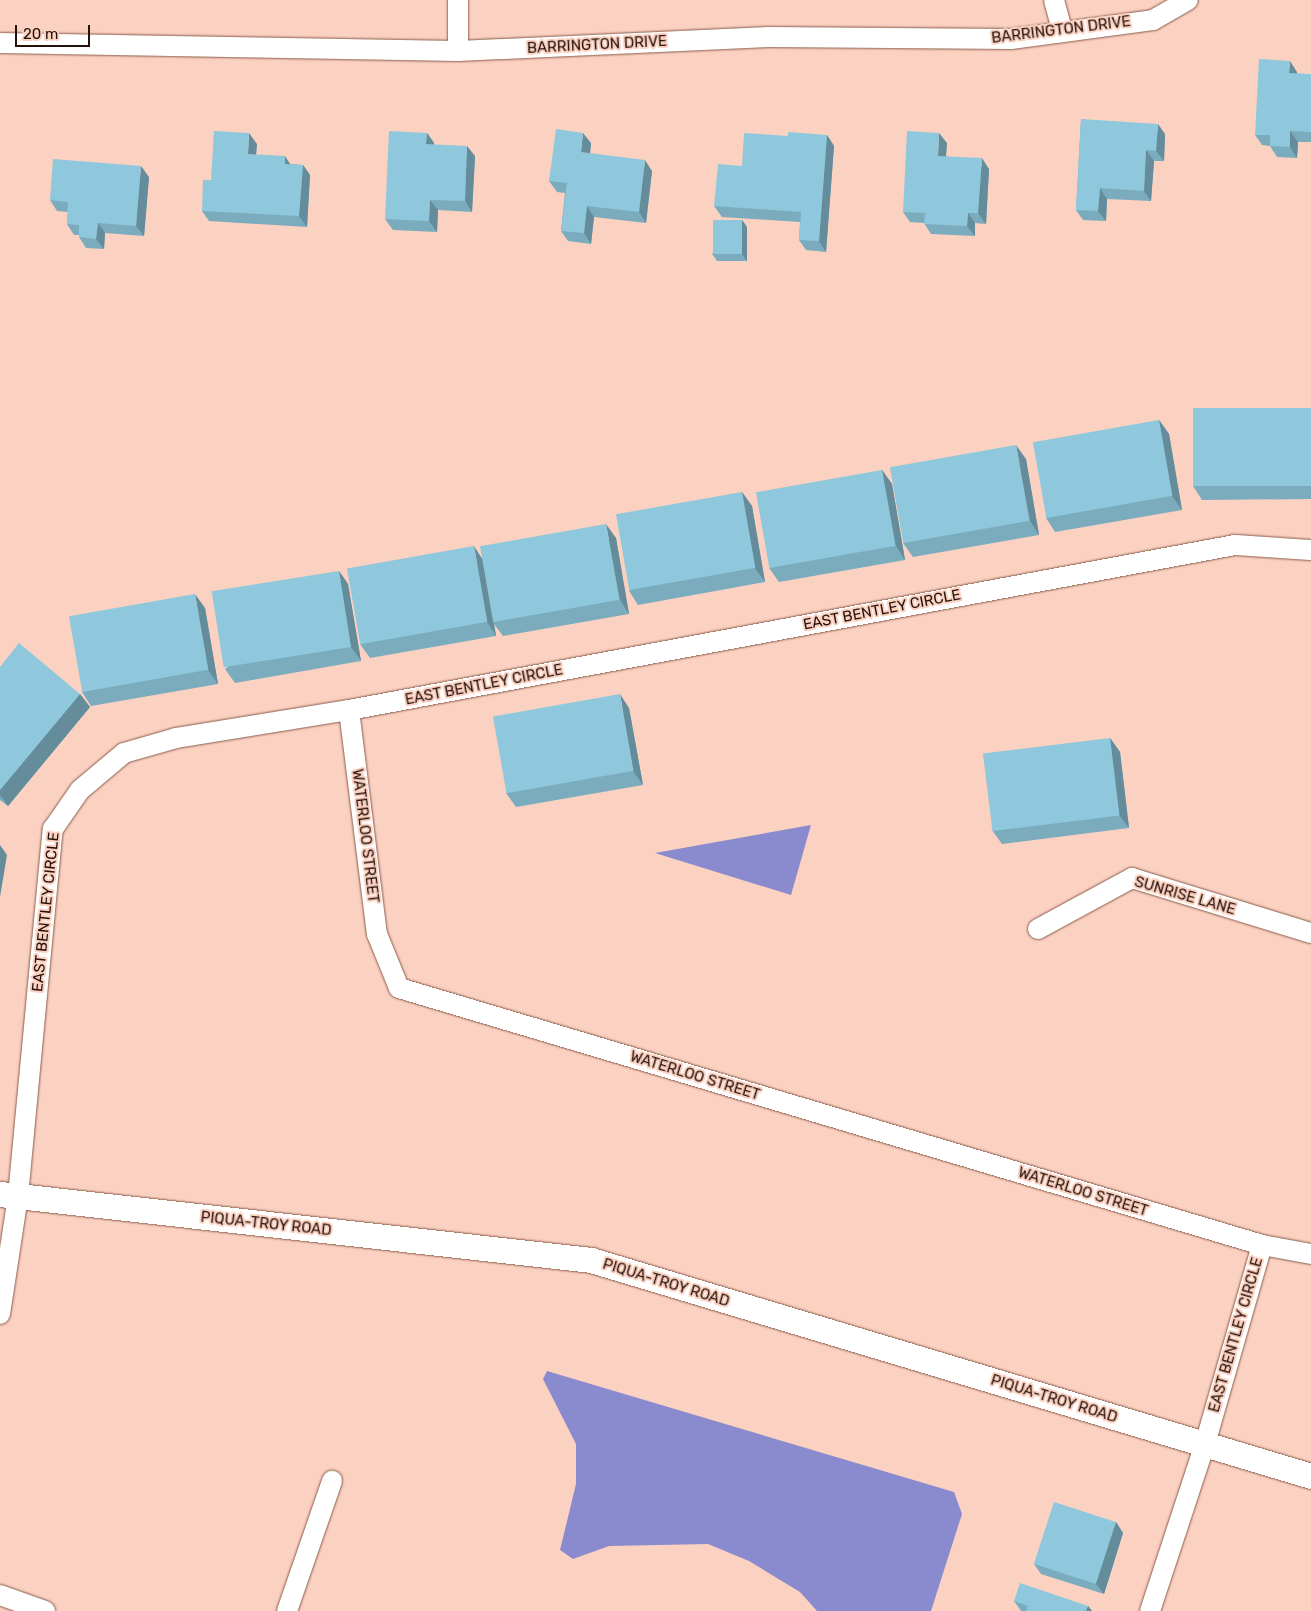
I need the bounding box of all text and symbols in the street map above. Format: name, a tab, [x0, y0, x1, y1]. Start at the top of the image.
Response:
street label: BARRINGTON DRIVE	[990, 13, 1132, 47]
scale bar	[18, 15, 92, 47]
text: 20 m	[23, 25, 58, 43]
street label: BARRINGTON DRIVE	[527, 32, 667, 58]
street label: EAST BENTLEY CIRCLE	[801, 586, 963, 634]
street label: EAST BENTLEY CIRCLE	[403, 661, 565, 709]
street label: WATERLOO STREET	[348, 768, 382, 904]
street label: EAST BENTLEY CIRCLE	[29, 831, 63, 993]
street label: SUNRISE LANE	[1132, 873, 1238, 919]
street label: WATERLOO STREET	[628, 1048, 762, 1104]
street label: WATERLOO STREET	[1016, 1164, 1150, 1220]
street label: PIQUA-TROY ROAD	[199, 1208, 333, 1240]
street label: PIQUA-TROY ROAD	[600, 1255, 732, 1311]
street label: EAST BENTLEY CIRCLE	[1205, 1255, 1267, 1415]
street label: PIQUA-TROY ROAD	[988, 1371, 1120, 1427]

